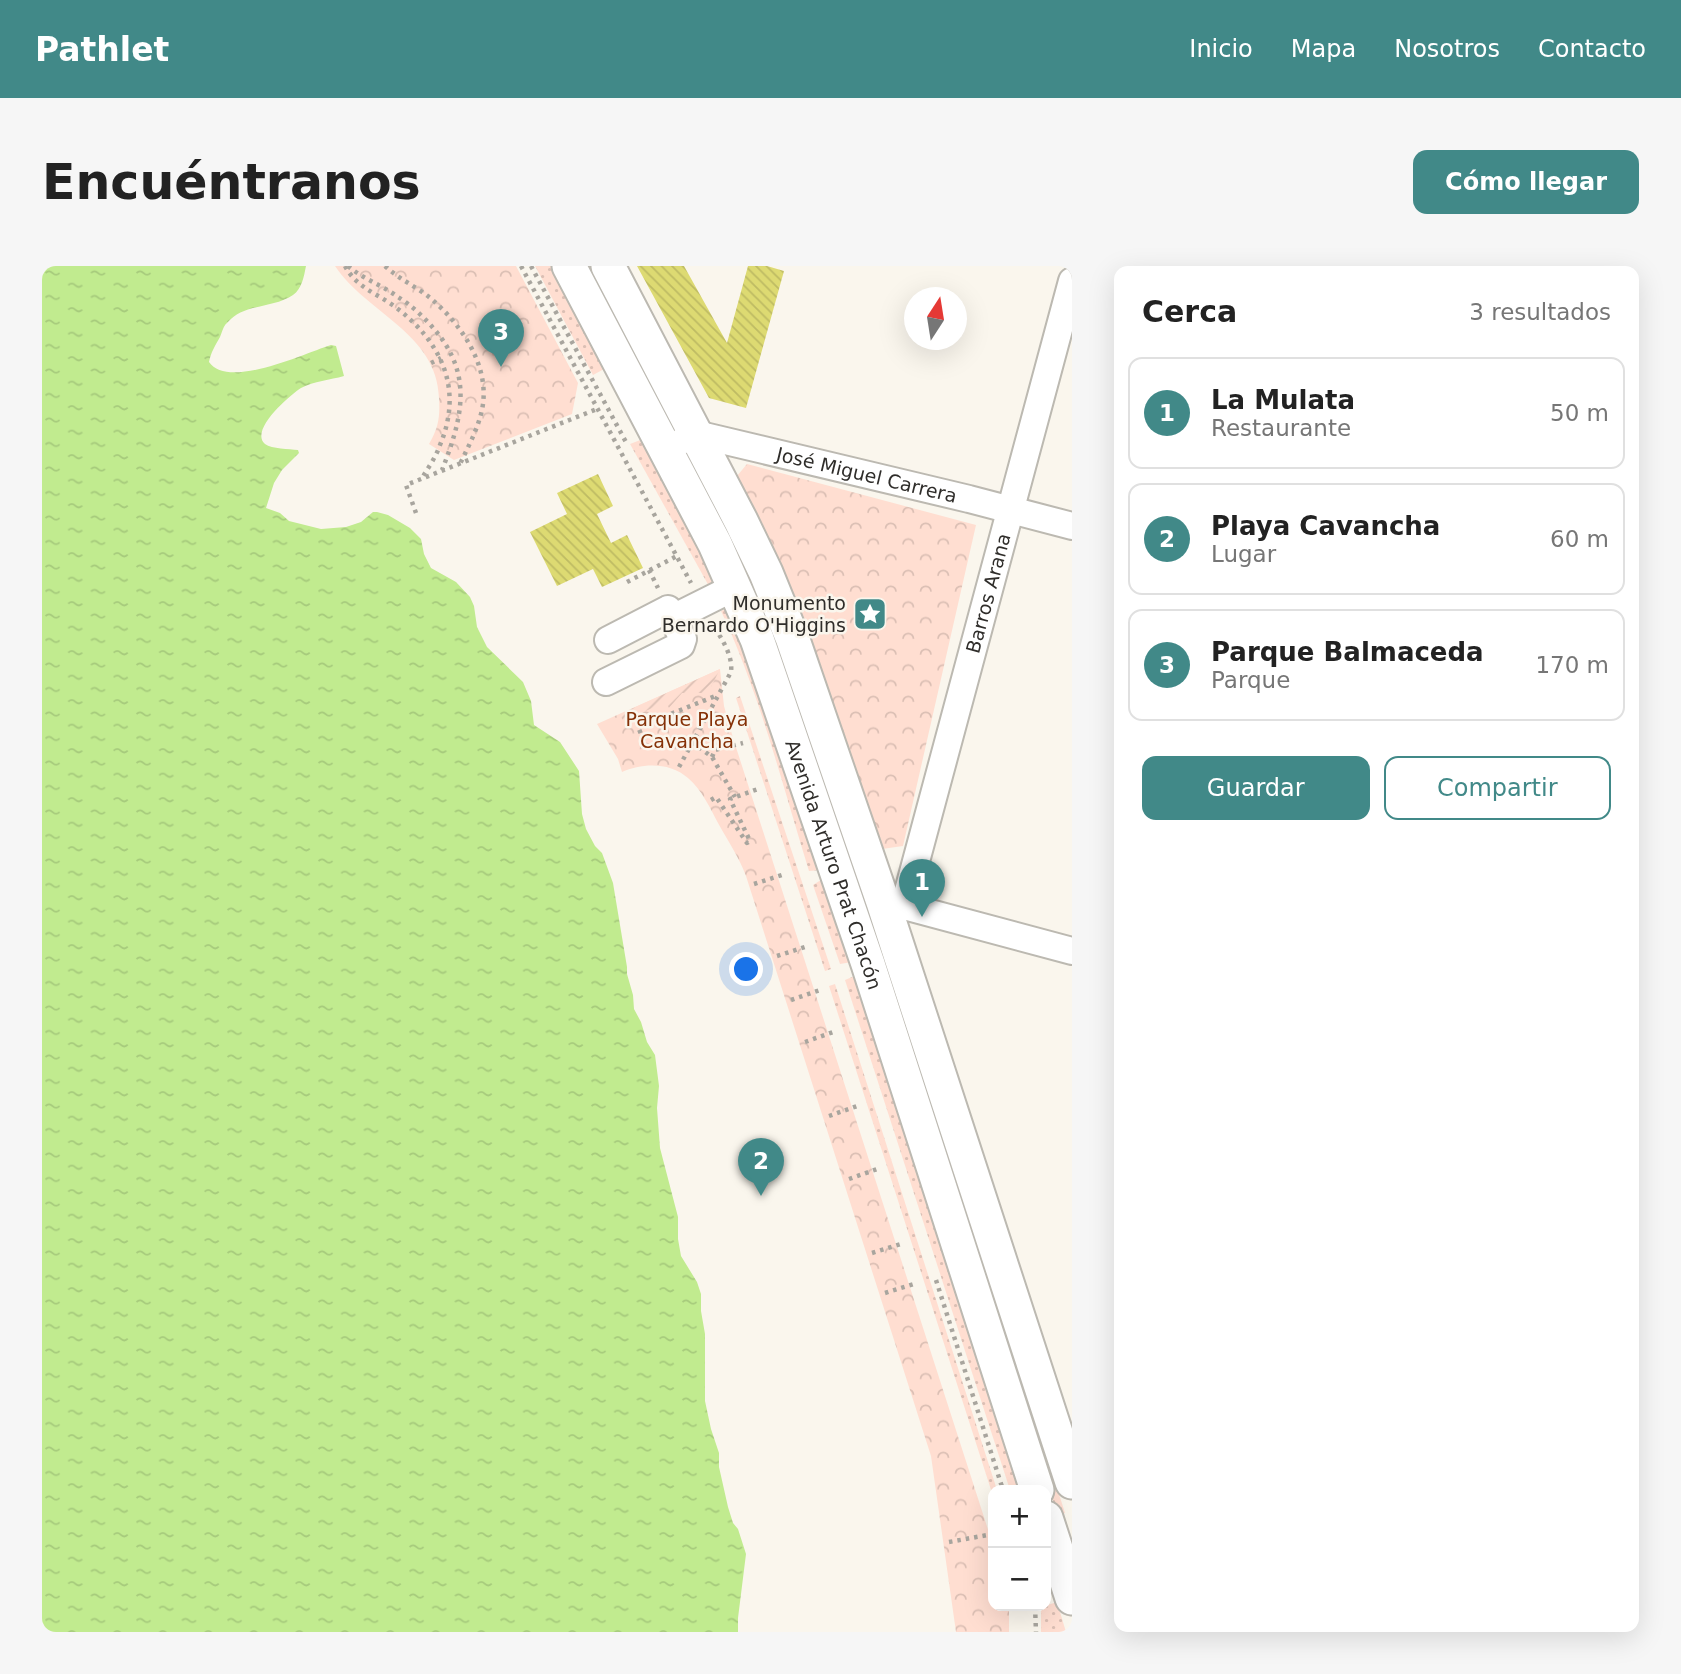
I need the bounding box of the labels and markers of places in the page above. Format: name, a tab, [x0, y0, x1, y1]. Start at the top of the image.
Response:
pin: 3	[478, 309, 524, 367]
place label: Monumento Bernardo O'Higgins	[662, 592, 846, 636]
place icon: Monumento Bernardo O'Higgins	[851, 595, 889, 633]
pin: 1	[899, 859, 945, 917]
pin: 2	[738, 1138, 784, 1196]

